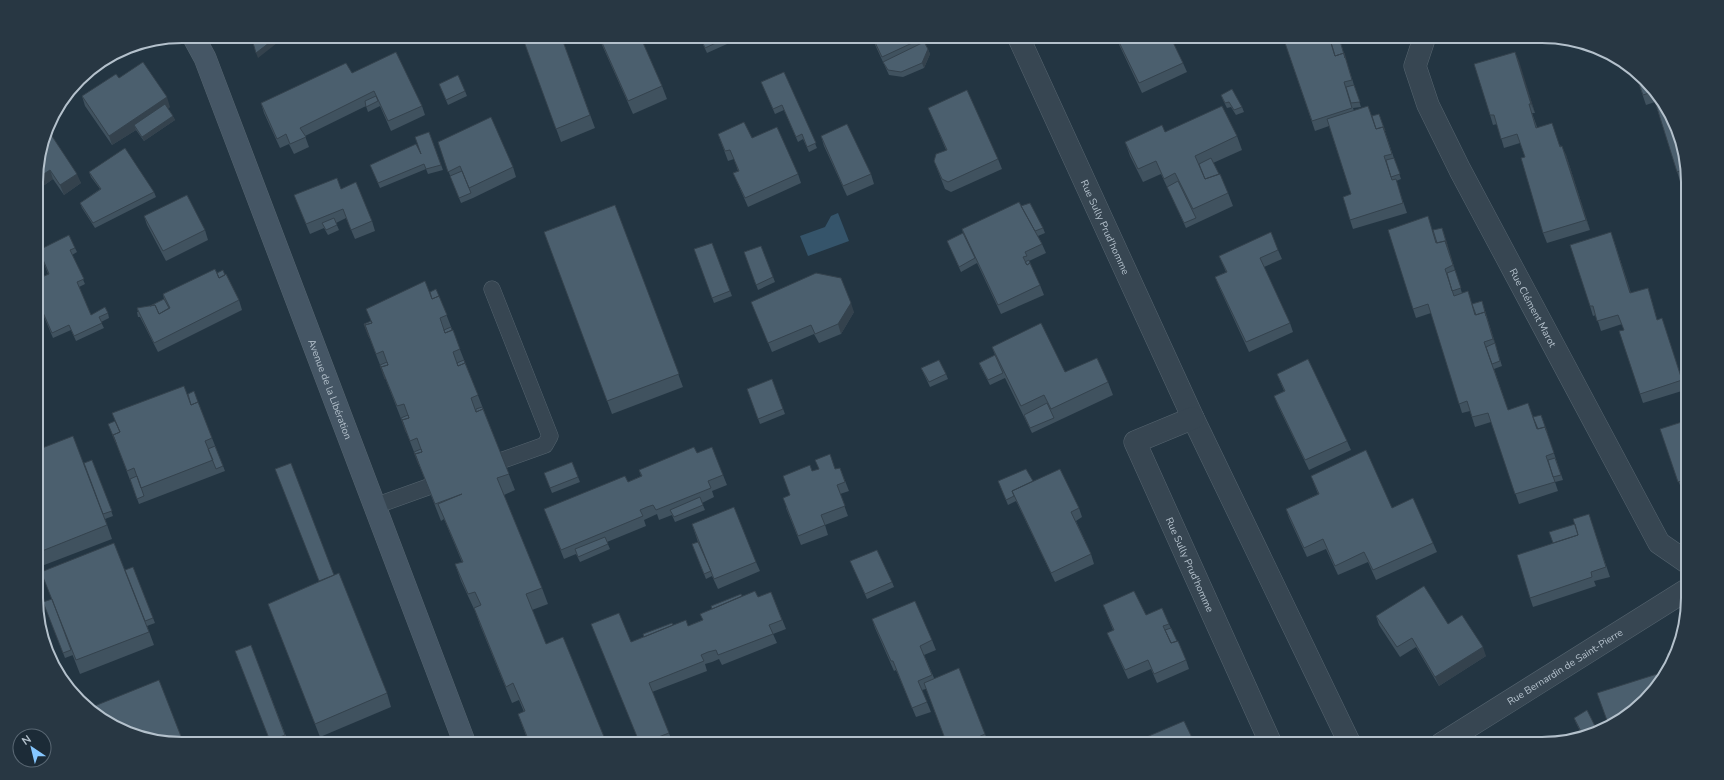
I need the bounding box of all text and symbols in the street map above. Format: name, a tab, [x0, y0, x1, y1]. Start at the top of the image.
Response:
street label: Rue Sully Prud'homme	[1077, 178, 1132, 277]
street label: Rue Clément Marot	[1506, 266, 1559, 350]
street label: Avenue de la Libération	[304, 337, 355, 441]
street label: Rue Sully Prud'homme	[1162, 515, 1217, 615]
street label: Rue Bernardin de Saint-Pierre	[1505, 626, 1626, 709]
north arrow	[12, 728, 52, 768]
text: N	[19, 732, 34, 749]

